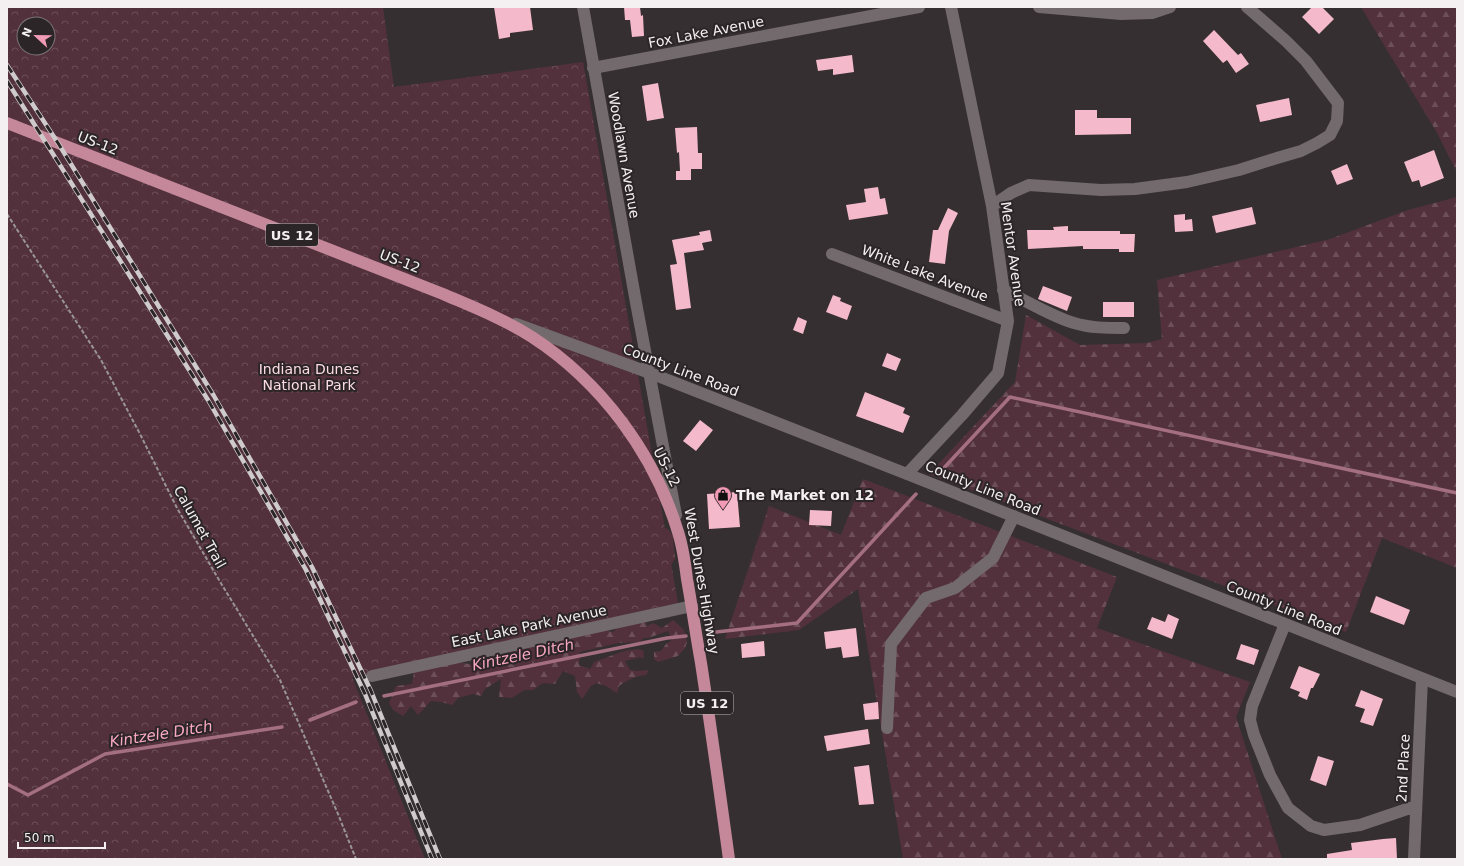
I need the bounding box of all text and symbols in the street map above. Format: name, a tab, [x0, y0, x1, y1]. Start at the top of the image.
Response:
street label: Fox Lake Avenue	[647, 13, 765, 51]
north arrow	[16, 16, 56, 56]
text: N	[19, 26, 35, 39]
street label: Woodlawn Avenue	[605, 90, 643, 220]
street label: US-12	[76, 128, 120, 158]
street label: Mentor Avenue	[998, 200, 1028, 308]
road number: US 12	[266, 224, 318, 246]
street label: White Lake Avenue	[859, 241, 991, 305]
street label: US-12	[378, 246, 422, 276]
street label: County Line Road	[621, 340, 741, 400]
park label: Indiana Dunes National Park	[259, 361, 359, 393]
street label: US-12	[650, 445, 684, 489]
street label: County Line Road	[923, 458, 1043, 518]
street label: Calumet Trail	[171, 483, 229, 571]
shop icon: The Market on 12	[713, 485, 733, 510]
place label: The Market on 12	[736, 487, 874, 503]
street label: West Dunes Highway	[681, 507, 723, 655]
street label: County Line Road	[1224, 578, 1344, 638]
street label: East Lake Park Avenue	[450, 602, 608, 650]
water label: Kintzele Ditch	[470, 635, 576, 675]
road number: US 12	[681, 692, 733, 714]
water label: Kintzele Ditch	[108, 717, 214, 751]
street label: 2nd Place	[1393, 733, 1413, 803]
scale bar	[18, 824, 105, 850]
text: 50 m	[24, 831, 55, 845]

